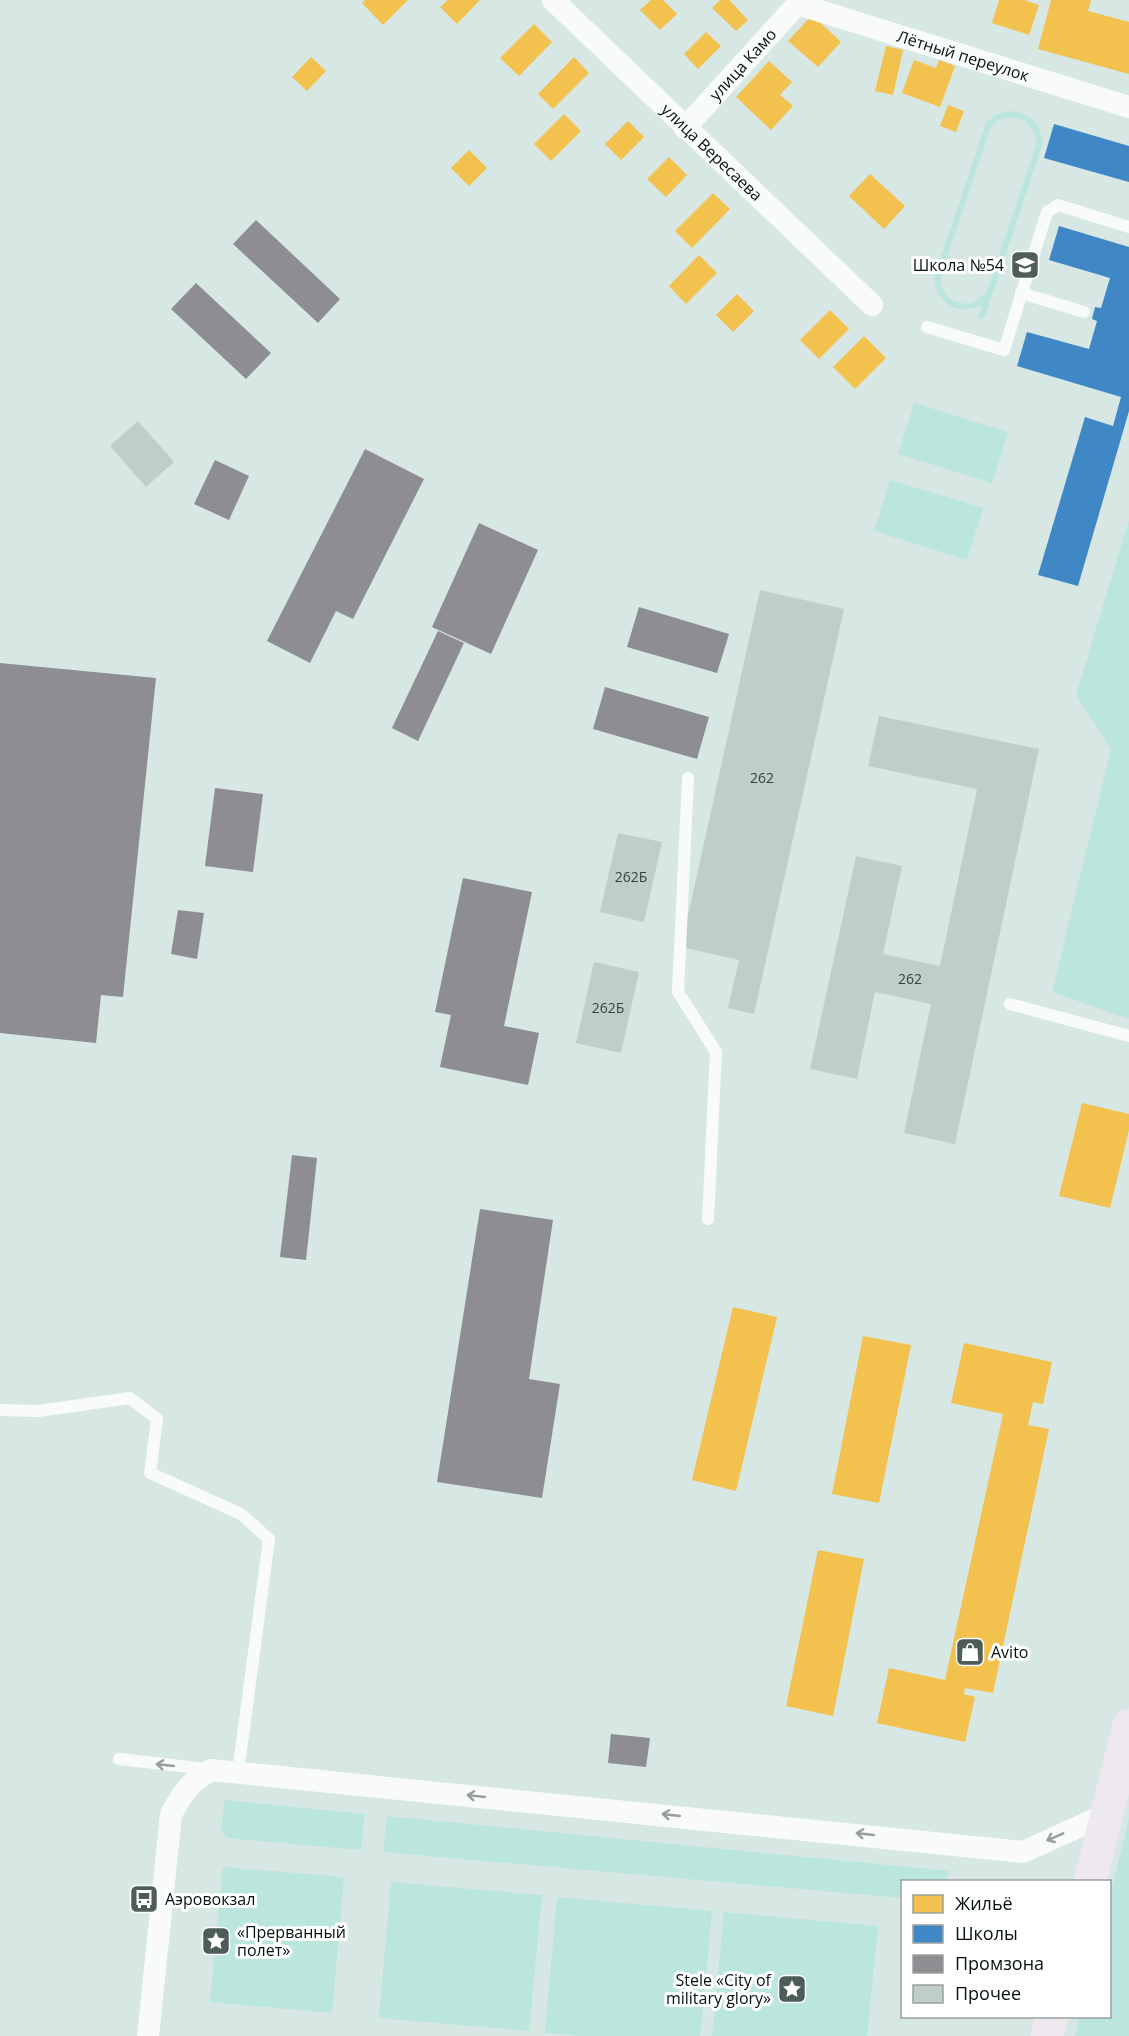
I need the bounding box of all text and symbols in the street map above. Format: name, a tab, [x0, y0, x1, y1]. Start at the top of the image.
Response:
street label: улица Камо	[704, 23, 781, 105]
street label: Лётный переулок	[894, 25, 1033, 87]
street label: улица Вересаева	[657, 98, 767, 206]
school or university icon: Школа №54	[1009, 249, 1041, 281]
place label: Школа №54	[913, 254, 1004, 276]
house number: 262	[750, 768, 774, 787]
house number: 262Б	[615, 867, 647, 886]
house number: 262	[898, 969, 922, 988]
house number: 262Б	[592, 998, 624, 1017]
shop icon: Avito	[954, 1636, 986, 1668]
place label: Avito	[991, 1641, 1028, 1663]
one-way arrow	[156, 1759, 176, 1770]
one-way arrow	[467, 1790, 487, 1801]
one-way arrow	[661, 1809, 681, 1820]
one-way arrow	[855, 1828, 875, 1839]
one-way arrow	[1047, 1832, 1065, 1843]
legend	[901, 1880, 1111, 2018]
bus stop icon: Аэровокзал	[128, 1883, 160, 1915]
place label: Аэровокзал	[165, 1888, 255, 1910]
text: Жильё	[955, 1891, 1013, 1915]
place label: «Пpepвaнный пoлeт»	[237, 1921, 346, 1961]
text: Школы	[955, 1921, 1018, 1945]
place icon: «Пpepвaнный пoлeт»	[200, 1925, 232, 1957]
text: Промзона	[955, 1951, 1044, 1975]
place label: Stele «Сity of military glory»	[666, 1969, 773, 2009]
place icon: Stele «Сity of military glory»	[776, 1973, 808, 2005]
text: Прочее	[955, 1981, 1021, 2005]

